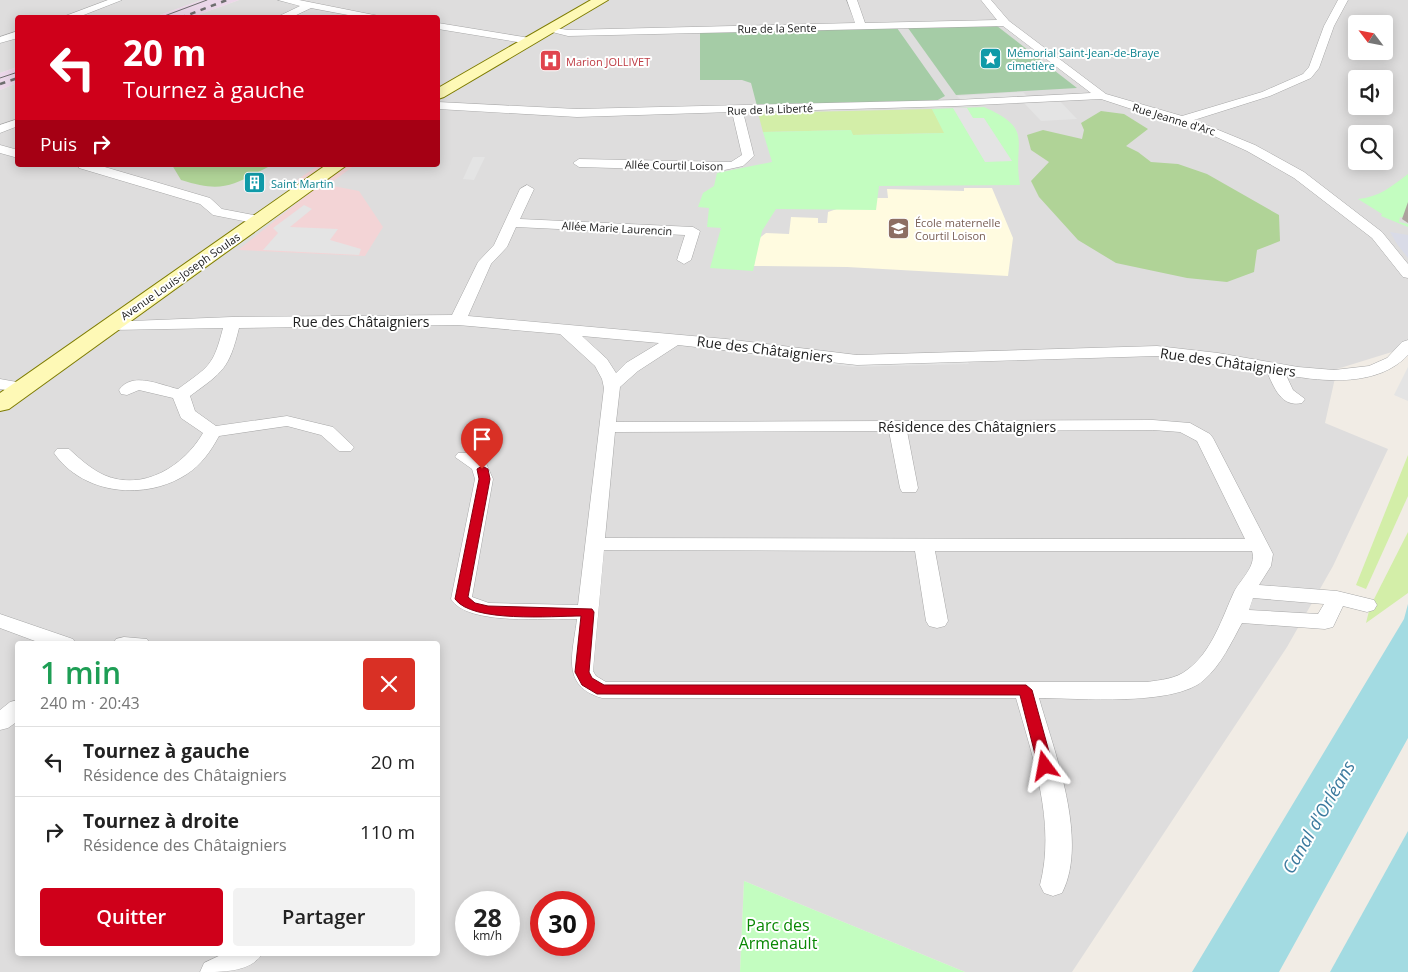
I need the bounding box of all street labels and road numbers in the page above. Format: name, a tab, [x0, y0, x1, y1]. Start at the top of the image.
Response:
street label: Rue de la Sente	[737, 20, 817, 36]
street label: Rue Jeanne d'Arc	[1131, 99, 1217, 139]
street label: Rue de la Liberté	[727, 100, 813, 118]
street label: Allée Courtil Loison	[625, 157, 723, 173]
street label: Allée Marie Laurencin	[561, 218, 673, 238]
street label: Avenue Louis-Joseph Soulas	[117, 229, 243, 323]
street label: Rue des Châtaigniers	[293, 312, 430, 331]
street label: Rue des Châtaigniers	[696, 331, 834, 367]
street label: Rue des Châtaigniers	[1159, 343, 1297, 381]
street label: Résidence des Châtaigniers	[878, 417, 1056, 436]

